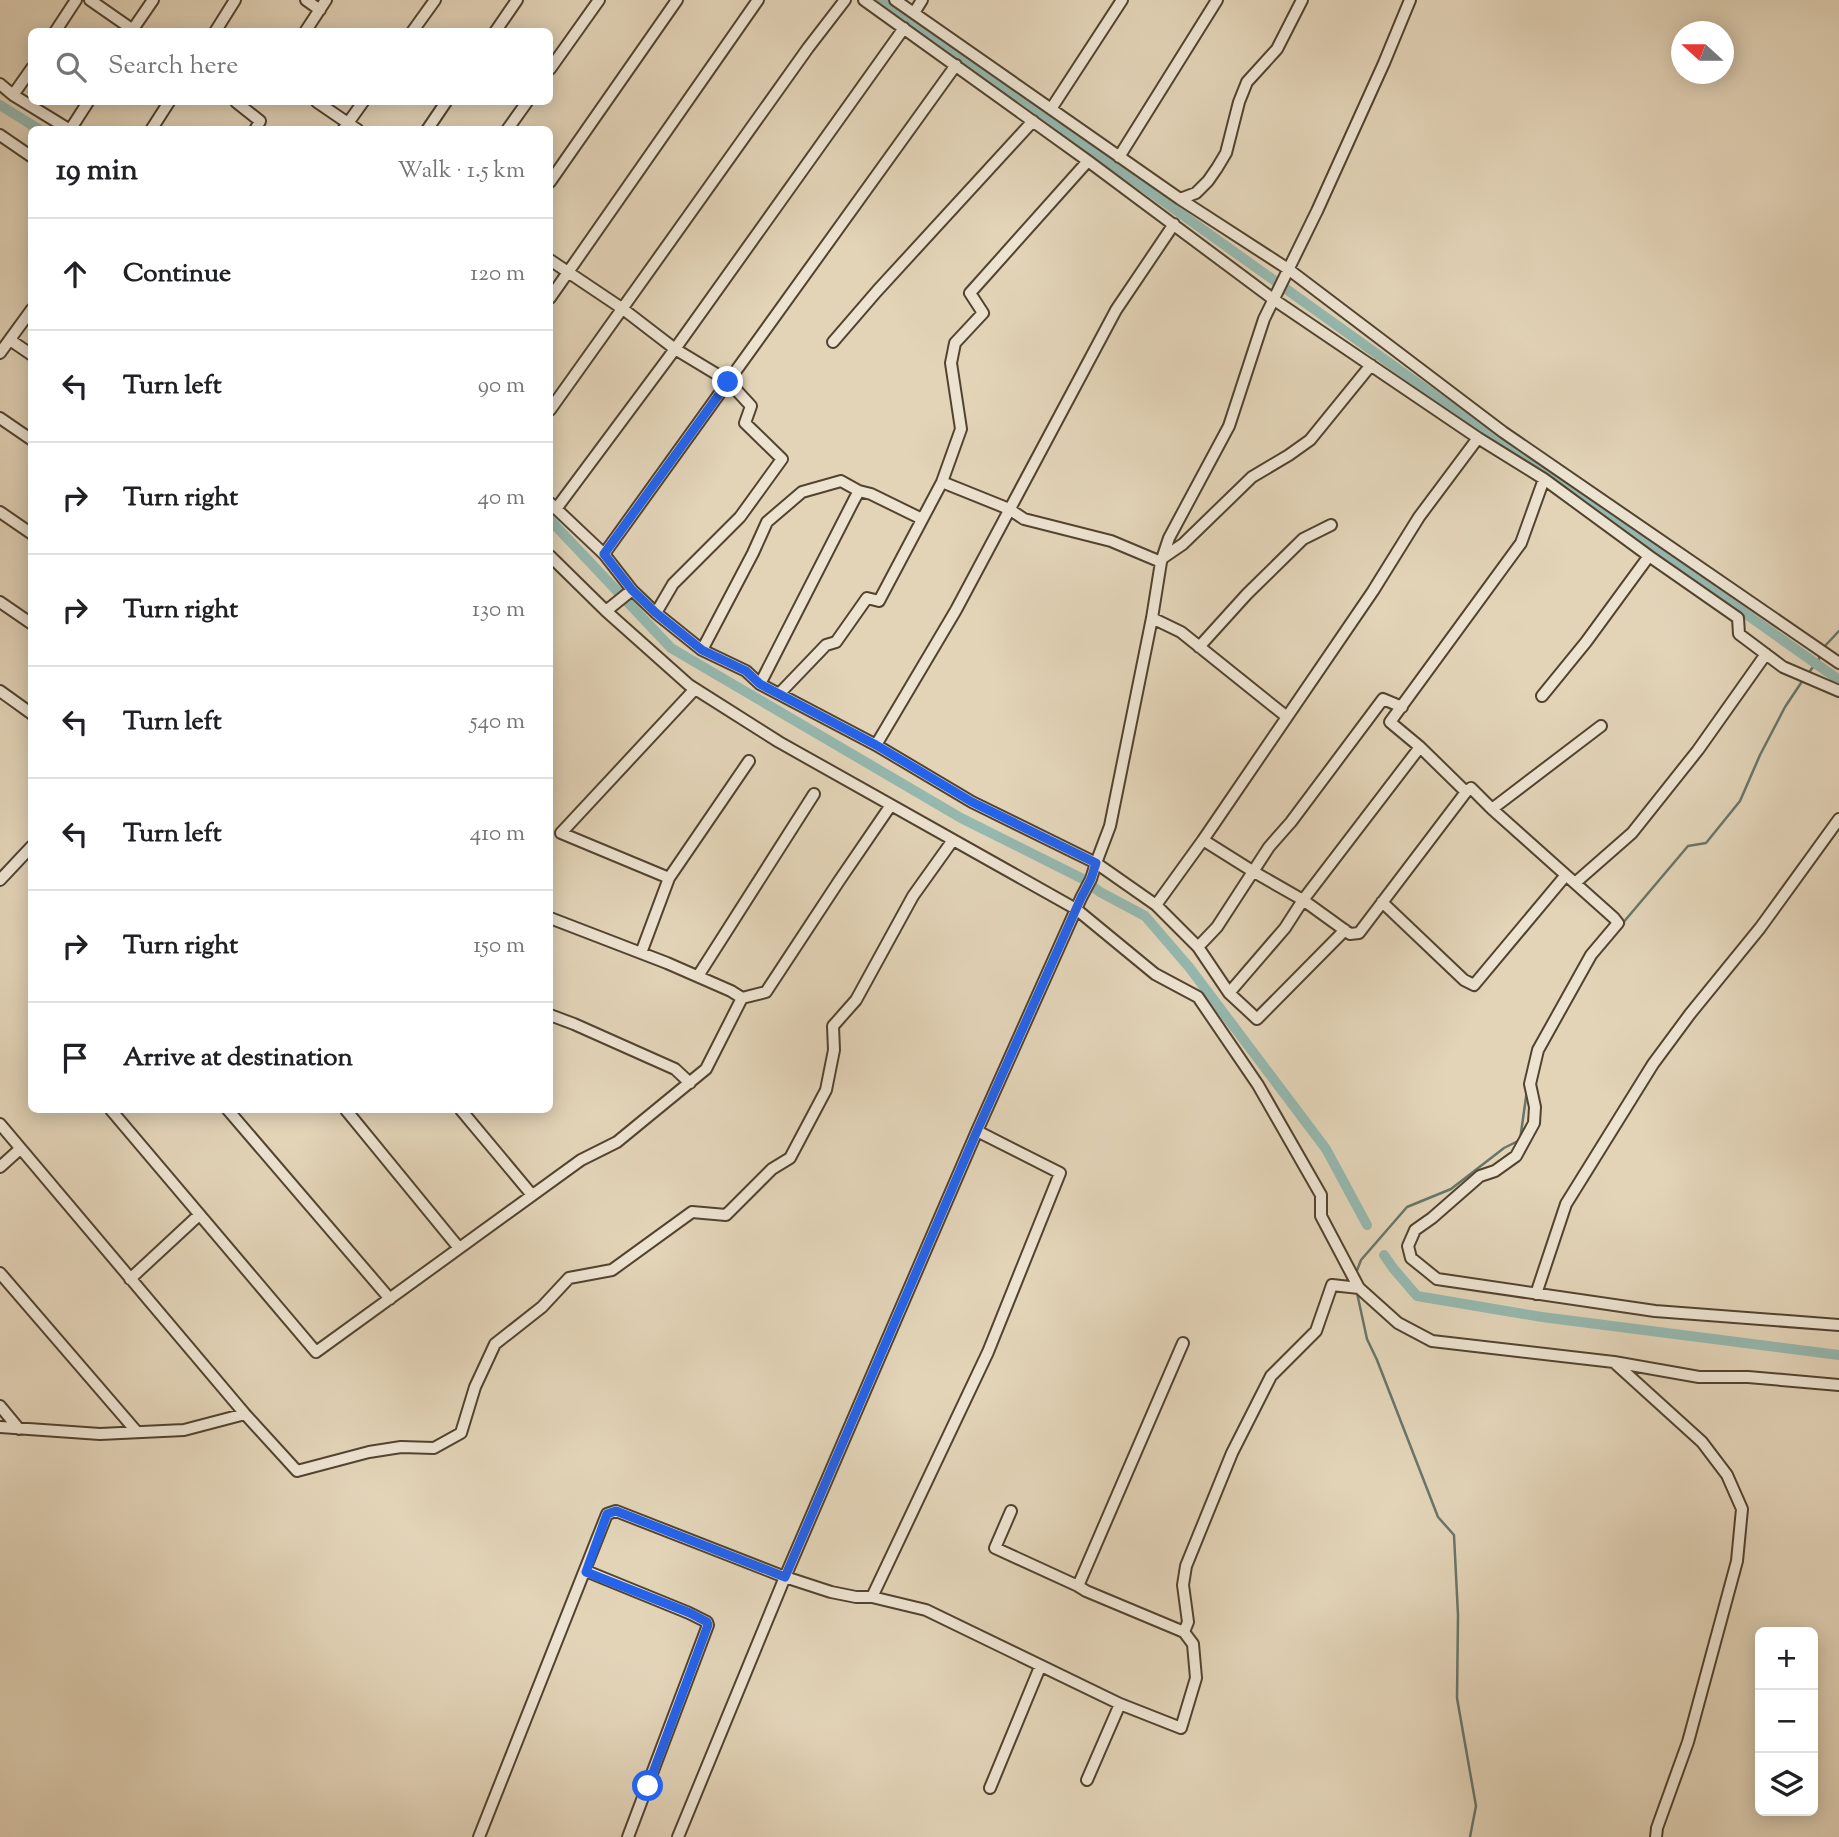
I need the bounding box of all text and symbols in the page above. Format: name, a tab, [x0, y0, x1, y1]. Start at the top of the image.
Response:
north arrow	[1671, 21, 1734, 84]
search box	[28, 28, 553, 105]
icon: search	[52, 48, 90, 86]
text: Search here	[108, 48, 238, 85]
text: 19 min	[56, 150, 138, 193]
text: Walk · 1.5 km	[397, 155, 525, 188]
icon: ahead	[56, 255, 94, 293]
text: Continue	[123, 256, 231, 293]
text: 120 m	[470, 258, 525, 291]
route end	[712, 366, 743, 397]
icon: left	[56, 367, 94, 405]
text: Turn left	[123, 368, 222, 405]
text: 90 m	[478, 370, 525, 403]
icon: right	[56, 479, 94, 517]
text: Turn right	[123, 480, 238, 517]
text: 40 m	[478, 482, 525, 515]
icon: right	[56, 591, 94, 629]
text: Turn right	[123, 592, 238, 629]
text: 130 m	[472, 594, 525, 627]
icon: left	[56, 703, 94, 741]
text: Turn left	[123, 704, 222, 741]
text: 540 m	[470, 706, 525, 739]
icon: left	[56, 815, 94, 853]
text: Turn left	[123, 816, 222, 853]
text: 410 m	[470, 818, 525, 851]
icon: right	[56, 927, 94, 965]
text: Turn right	[123, 928, 238, 965]
text: 150 m	[473, 930, 525, 963]
icon: arrive	[56, 1039, 94, 1077]
text: Arrive at destination	[123, 1040, 353, 1077]
map controls	[1755, 1627, 1818, 1816]
button: +	[1755, 1627, 1818, 1690]
button: −	[1755, 1690, 1818, 1753]
button: layers	[1755, 1753, 1818, 1816]
route start	[632, 1770, 663, 1801]

